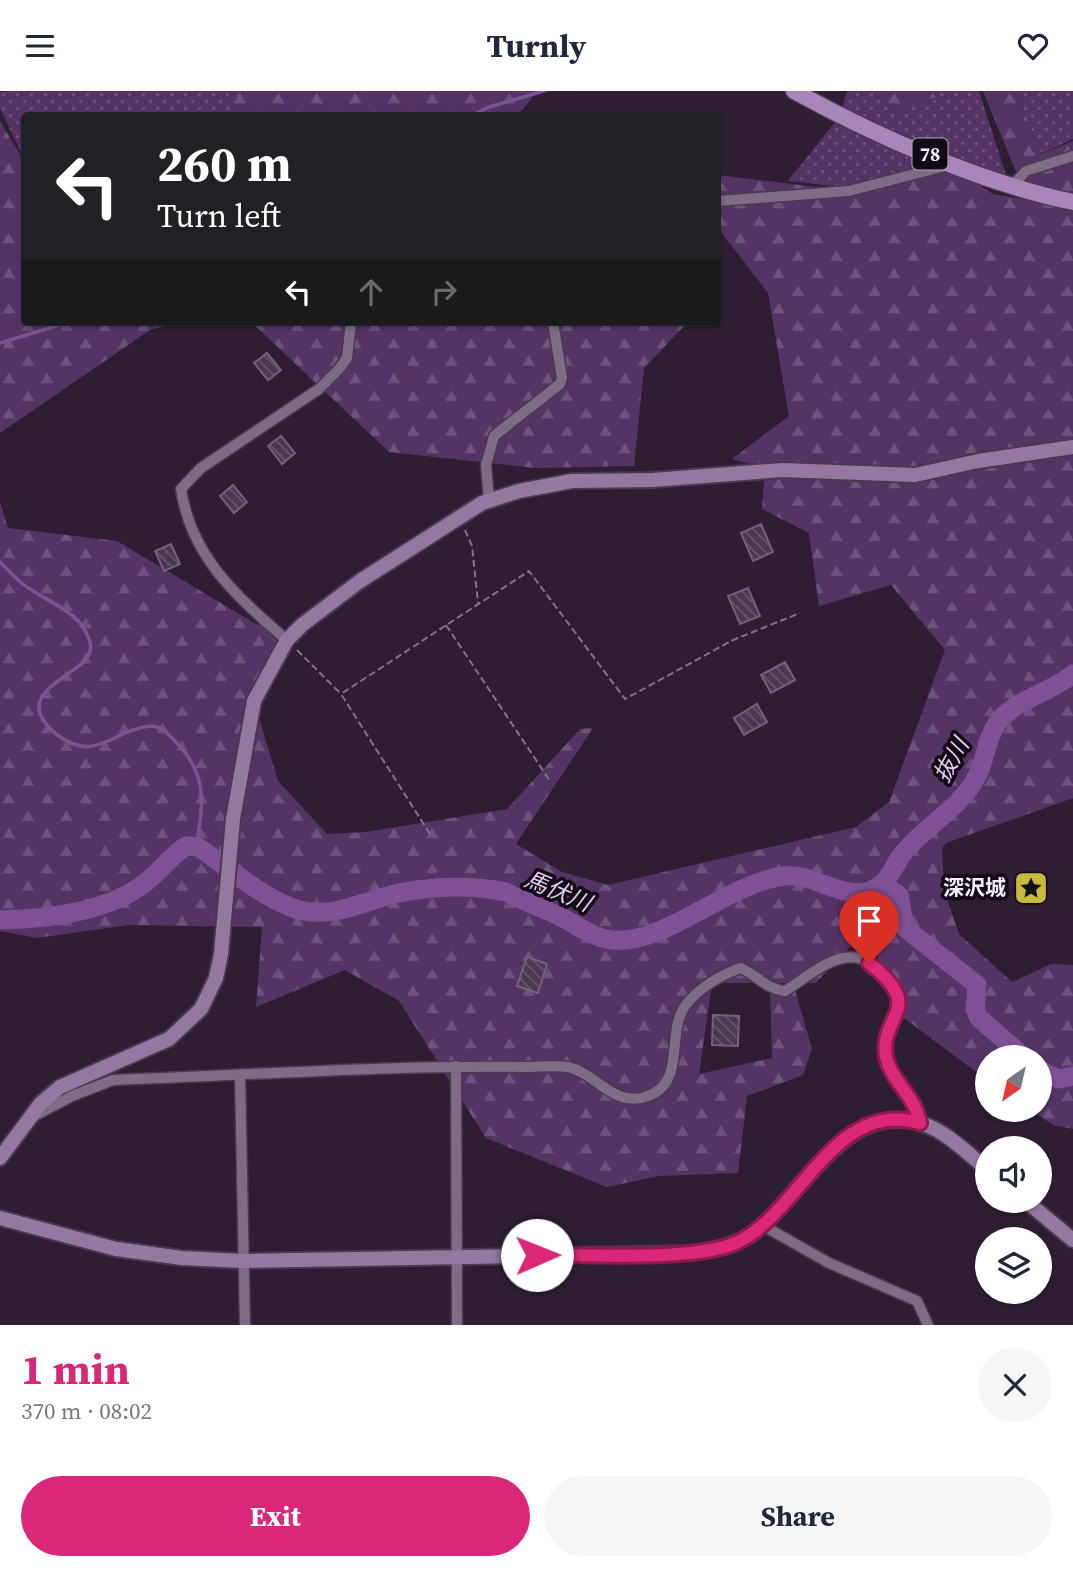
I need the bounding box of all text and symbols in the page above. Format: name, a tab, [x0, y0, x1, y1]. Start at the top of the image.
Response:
text: Turnly	[487, 24, 586, 68]
icon: menu	[21, 27, 59, 65]
icon: heart	[1014, 27, 1052, 65]
text: 260 m	[157, 130, 292, 197]
road number: 78	[912, 139, 948, 169]
icon: left	[42, 140, 133, 231]
text: Turn left	[157, 194, 281, 238]
icon: left	[279, 273, 317, 311]
icon: ahead	[352, 273, 390, 311]
icon: right	[425, 273, 463, 311]
water label: 抜川	[926, 730, 978, 788]
water label: 馬伏川	[520, 863, 599, 920]
place icon: 深沢城	[1012, 869, 1050, 907]
place label: 深沢城	[943, 873, 1006, 902]
pin	[839, 891, 899, 963]
icon: arrive	[850, 902, 888, 940]
north arrow	[975, 1045, 1052, 1122]
map controls	[975, 1045, 1052, 1304]
button: sound	[975, 1136, 1052, 1213]
position arrow	[500, 1218, 574, 1292]
button: layers	[975, 1227, 1052, 1304]
text: 1 min	[21, 1340, 130, 1398]
button: close	[978, 1348, 1052, 1422]
text: 370 m · 08:02	[21, 1395, 152, 1427]
button: Exit	[21, 1476, 530, 1556]
button: Share	[544, 1476, 1052, 1556]

